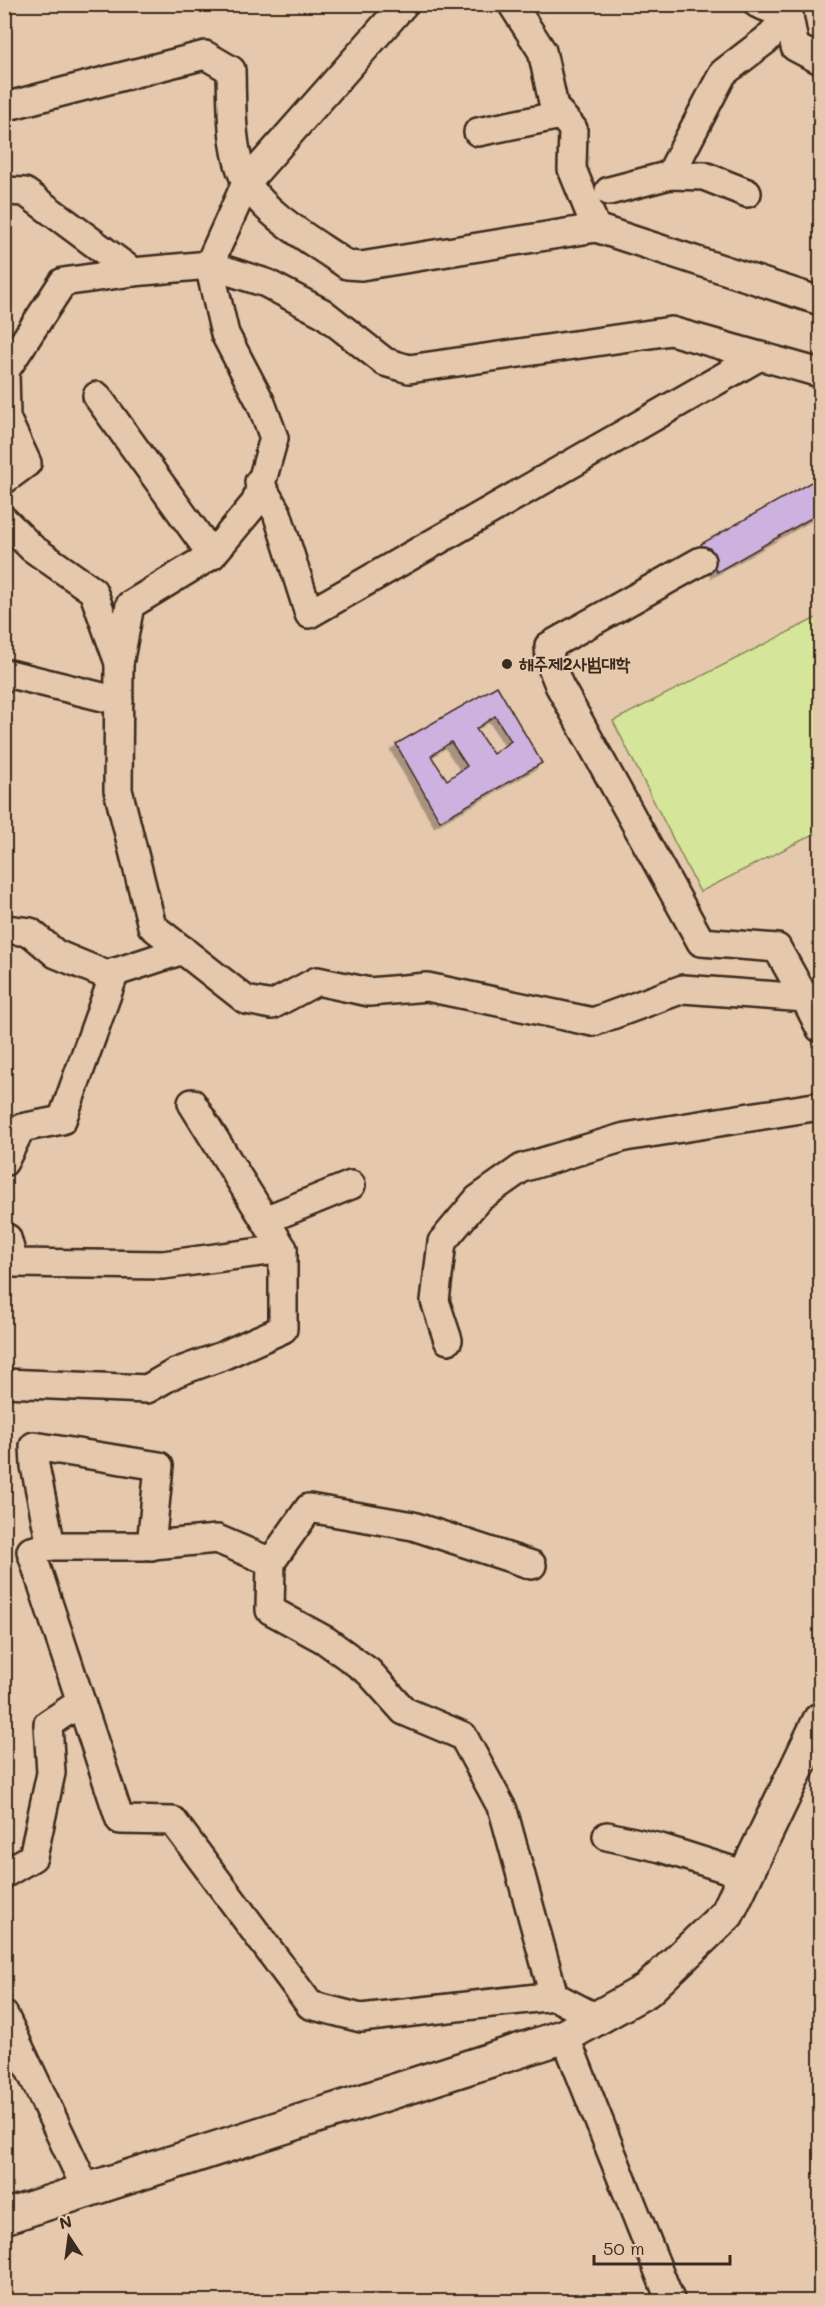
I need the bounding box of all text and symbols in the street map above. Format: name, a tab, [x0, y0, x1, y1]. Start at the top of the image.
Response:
place label: 해주제2사범대학	[519, 651, 631, 675]
marker: 해주제2사범대학	[500, 657, 514, 671]
north arrow	[39, 2207, 99, 2267]
text: N	[57, 2210, 74, 2233]
scale bar	[594, 2228, 730, 2266]
text: 50 m	[603, 2236, 645, 2260]

